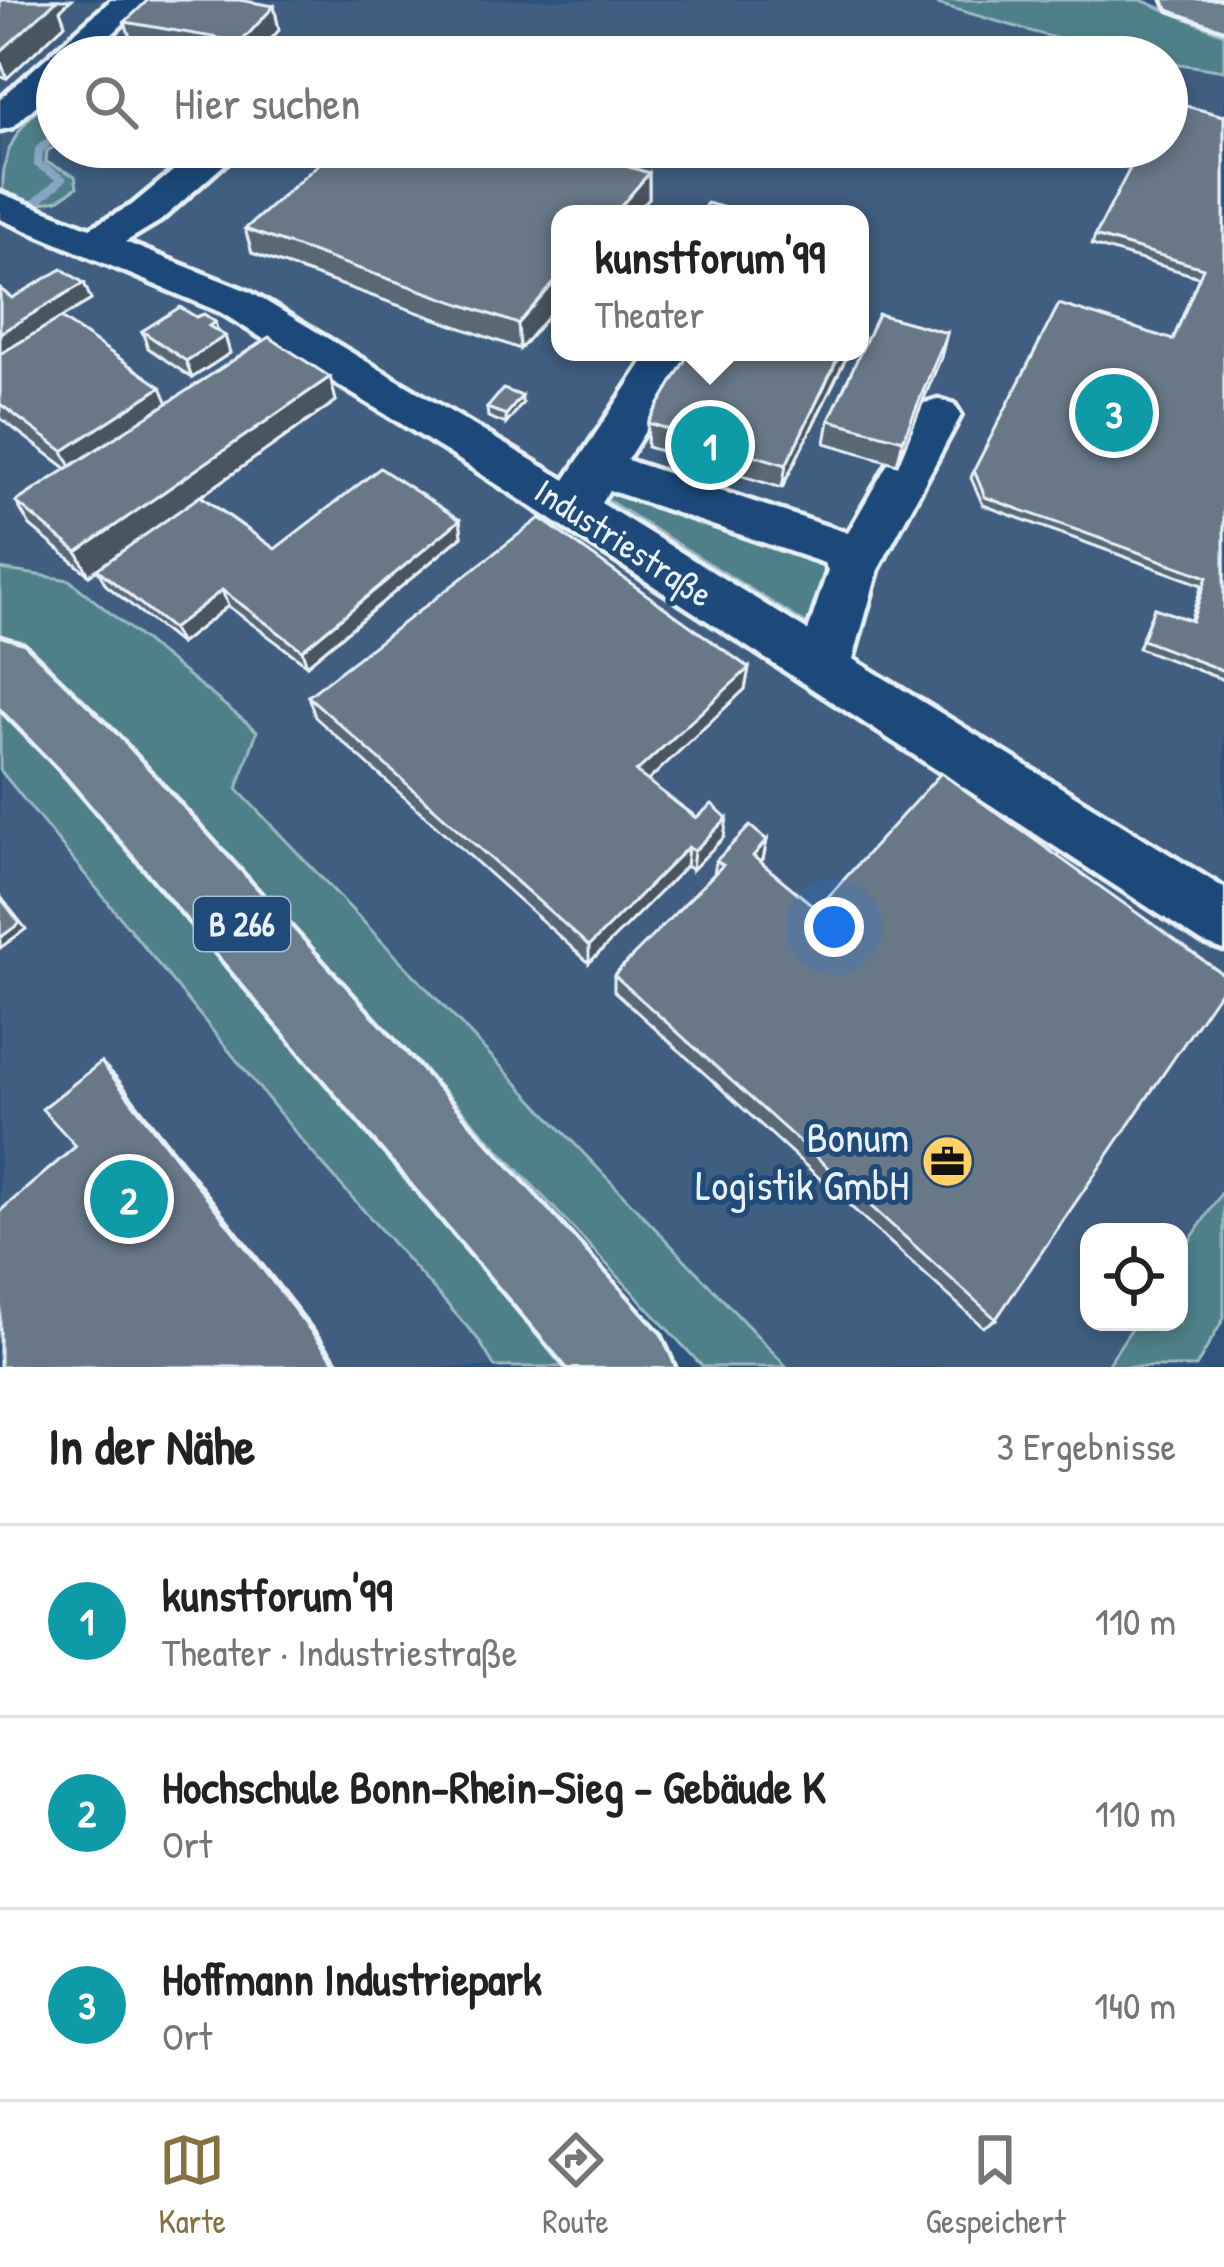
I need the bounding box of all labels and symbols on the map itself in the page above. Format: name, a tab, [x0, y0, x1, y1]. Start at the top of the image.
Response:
pin: 3	[1075, 368, 1153, 458]
pin: 1	[671, 400, 749, 490]
street label: Industriestraße	[526, 466, 723, 617]
road number: B 266	[194, 897, 290, 951]
your location	[804, 897, 864, 957]
place label: Bonum Logistik GmbH	[696, 1108, 909, 1213]
office icon: Bonum Logistik GmbH	[920, 1133, 976, 1189]
pin: 2	[90, 1154, 168, 1244]

